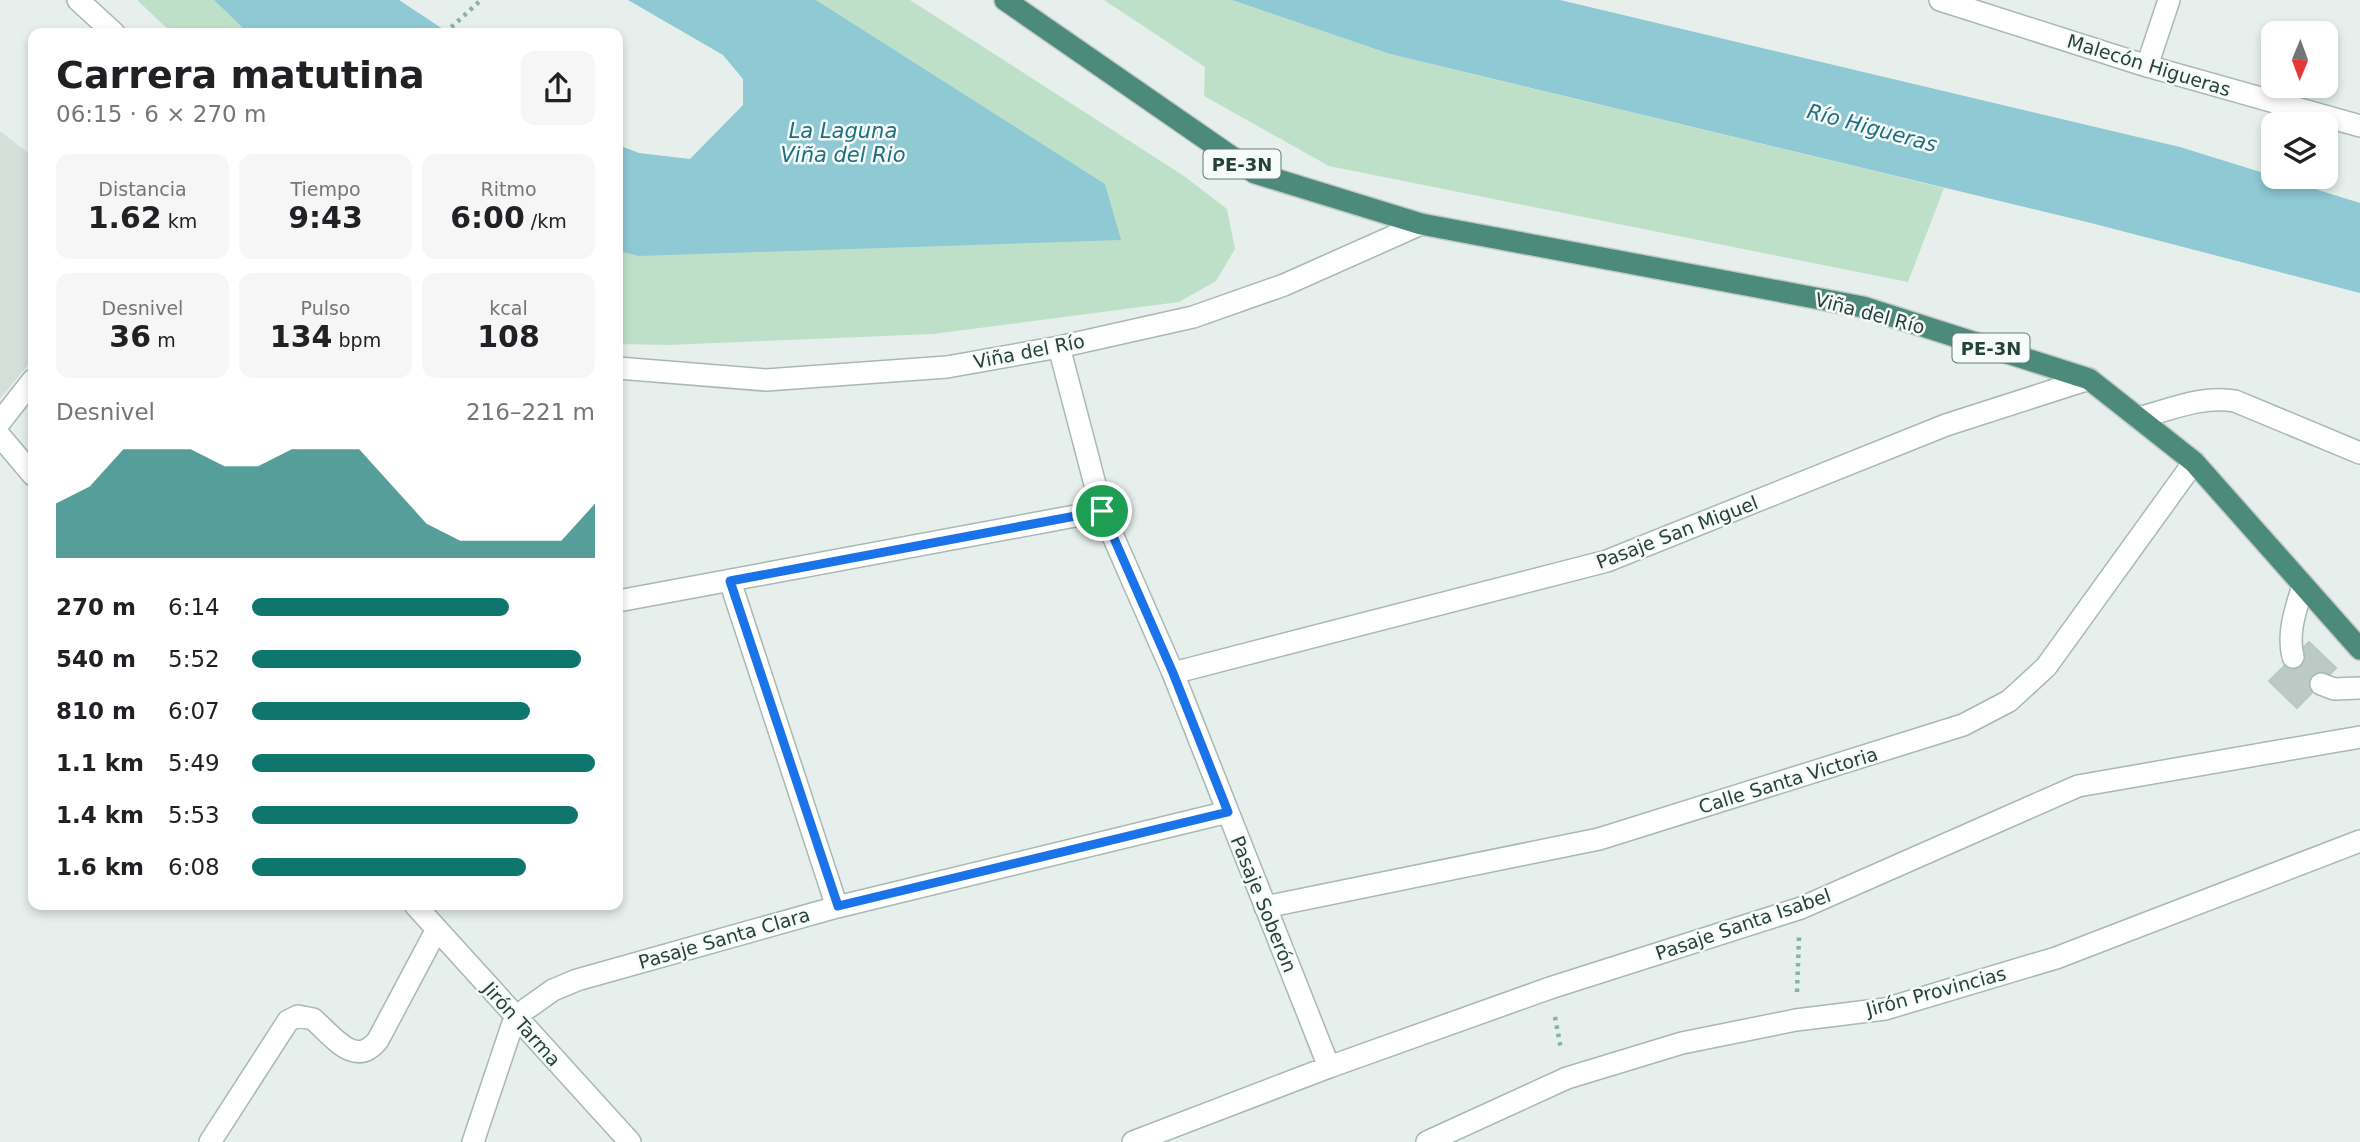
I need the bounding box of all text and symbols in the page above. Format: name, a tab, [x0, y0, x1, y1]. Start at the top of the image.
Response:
north arrow	[2261, 21, 2338, 98]
map controls	[2261, 21, 2338, 189]
street label: Malecón Higueras	[2065, 30, 2233, 100]
button: share	[521, 51, 595, 125]
text: Carrera matutina	[56, 53, 425, 97]
water label: Río Higueras	[1804, 99, 1940, 157]
text: 06:15 · 6 × 270 m	[56, 101, 266, 127]
button: layers	[2261, 112, 2338, 189]
water label: La Laguna Viña del Rio	[780, 119, 906, 167]
road number: PE-3N	[1204, 149, 1280, 178]
text: Distancia	[98, 178, 187, 200]
text: Tiempo	[290, 178, 361, 200]
text: Ritmo	[480, 178, 537, 200]
text: 1.62	[88, 200, 162, 235]
text: 9:43	[288, 200, 363, 235]
text: 6:00	[450, 200, 525, 235]
text: km	[162, 210, 197, 232]
text: /km	[525, 210, 567, 232]
street label: Viña del Río	[1813, 288, 1927, 338]
text: Desnivel	[102, 297, 183, 319]
text: Pulso	[301, 297, 350, 319]
text: kcal	[489, 297, 528, 319]
text: 36	[109, 319, 151, 354]
text: 134	[270, 319, 332, 354]
text: 108	[477, 319, 540, 354]
text: m	[151, 329, 176, 351]
text: bpm	[332, 329, 381, 351]
street label: Viña del Río	[972, 329, 1086, 373]
road number: PE-3N	[1952, 334, 2030, 362]
text: Desnivel	[56, 399, 155, 425]
text: 216–221 m	[466, 399, 595, 425]
pin	[1072, 481, 1132, 541]
street label: Pasaje San Miguel	[1593, 491, 1761, 573]
icon: arrive	[1083, 492, 1121, 530]
text: 270 m	[56, 594, 136, 620]
text: 6:14	[168, 594, 220, 620]
text: 540 m	[56, 646, 136, 672]
text: 5:52	[168, 646, 220, 672]
text: 810 m	[56, 698, 136, 724]
text: 6:07	[168, 698, 220, 724]
street label: Calle Santa Victoria	[1696, 742, 1880, 818]
text: 1.1 km	[56, 750, 144, 776]
text: 5:49	[168, 750, 220, 776]
text: 1.4 km	[56, 802, 144, 828]
text: 5:53	[168, 802, 220, 828]
street label: Pasaje Soberón	[1227, 833, 1301, 975]
text: 1.6 km	[56, 854, 144, 880]
text: 6:08	[168, 854, 220, 880]
street label: Pasaje Santa Isabel	[1652, 884, 1834, 964]
street label: Pasaje Santa Clara	[636, 903, 812, 973]
street label: Jirón Provincias	[1863, 962, 2008, 1021]
street label: Jirón Tarma	[478, 977, 566, 1071]

